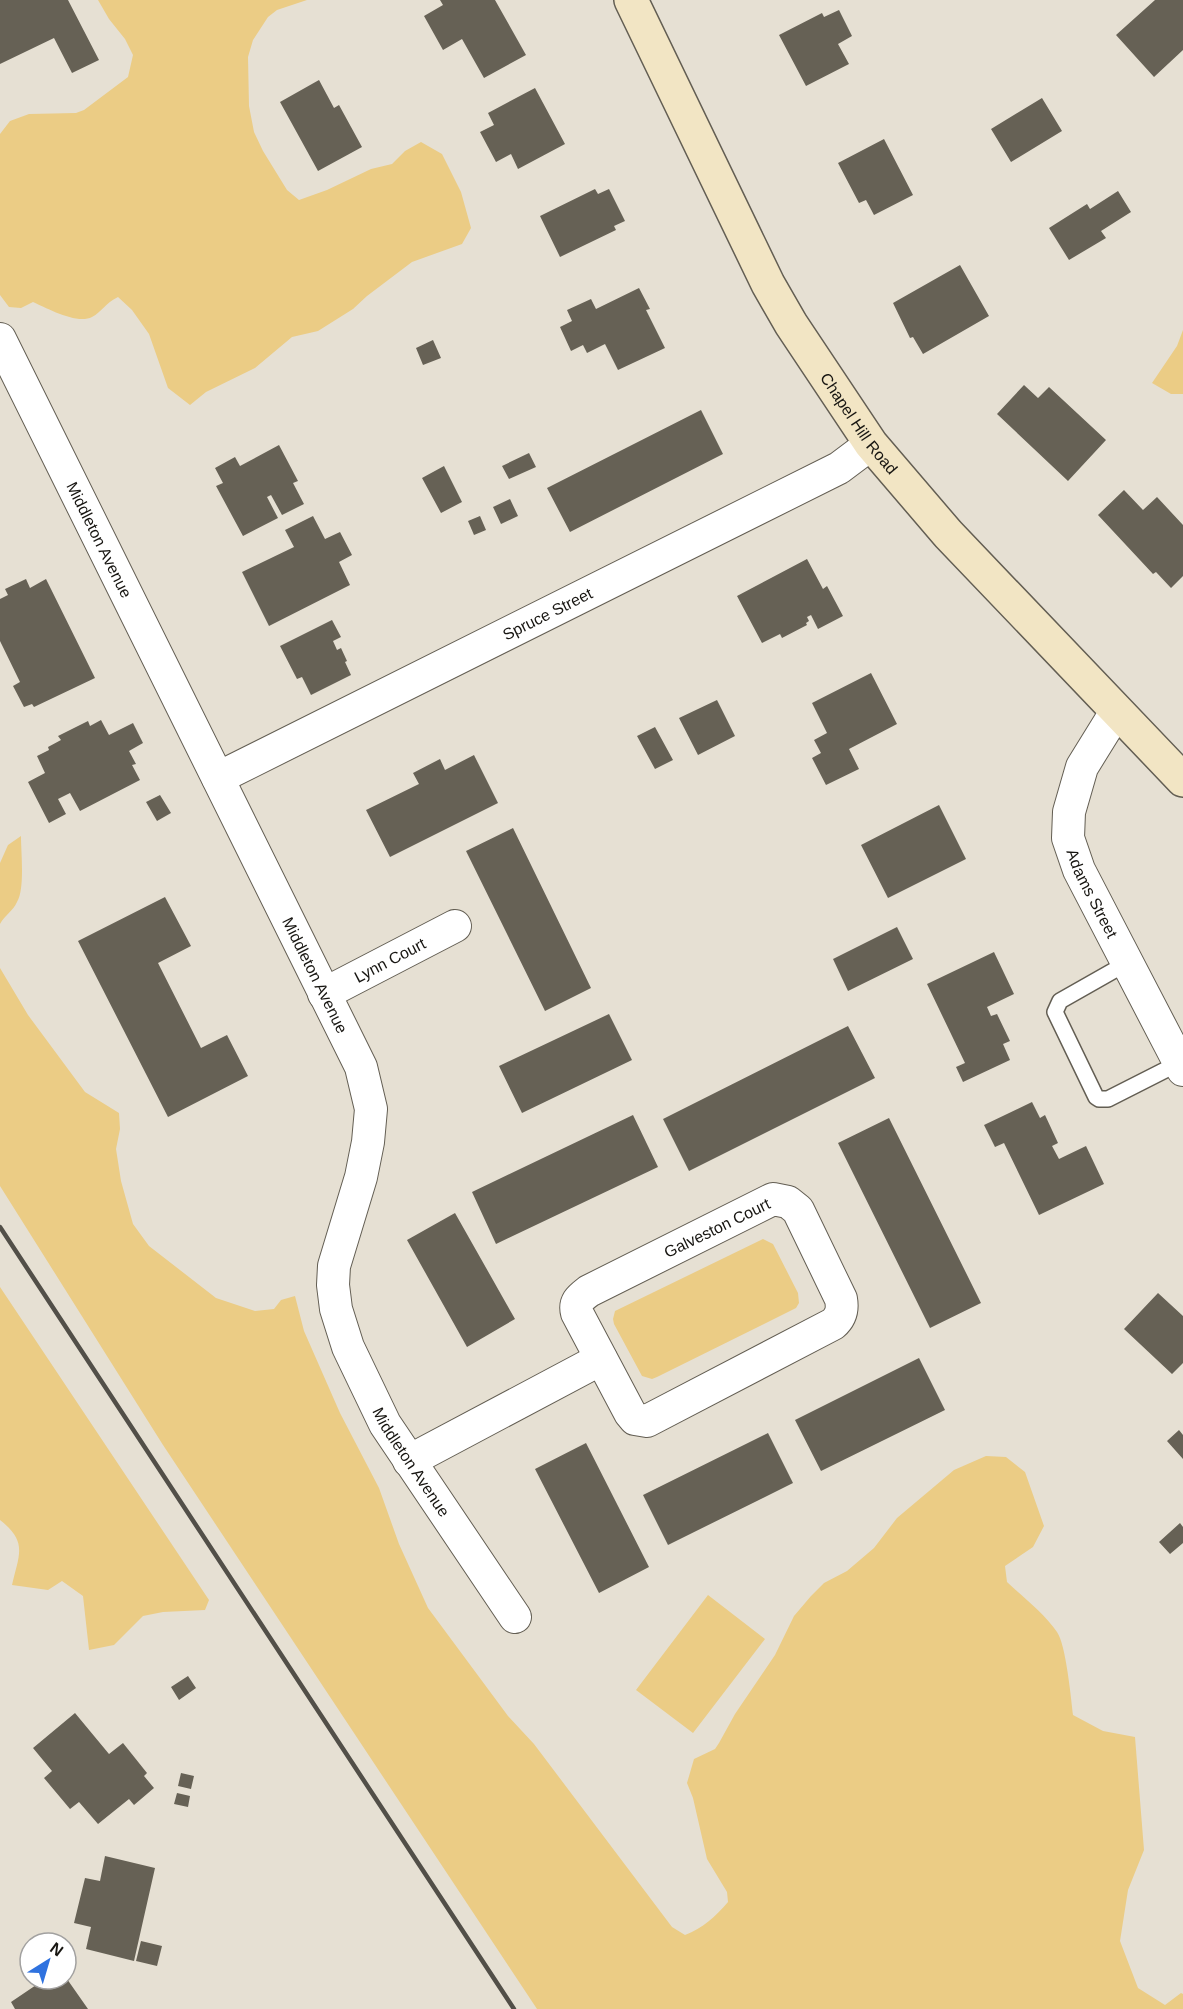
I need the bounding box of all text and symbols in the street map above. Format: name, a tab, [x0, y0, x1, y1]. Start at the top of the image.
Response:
street label: Chapel Hill Road	[817, 370, 901, 477]
street label: Middleton Avenue	[64, 479, 135, 600]
street label: Spruce Street	[500, 584, 595, 643]
street label: Adams Street	[1064, 847, 1121, 941]
street label: Middleton Avenue	[280, 914, 351, 1036]
street label: Lynn Court	[351, 934, 429, 985]
street label: Galveston Court	[661, 1195, 773, 1261]
street label: Middleton Avenue	[370, 1404, 453, 1520]
north arrow	[18, 1931, 78, 1991]
text: N	[47, 1939, 66, 1960]

